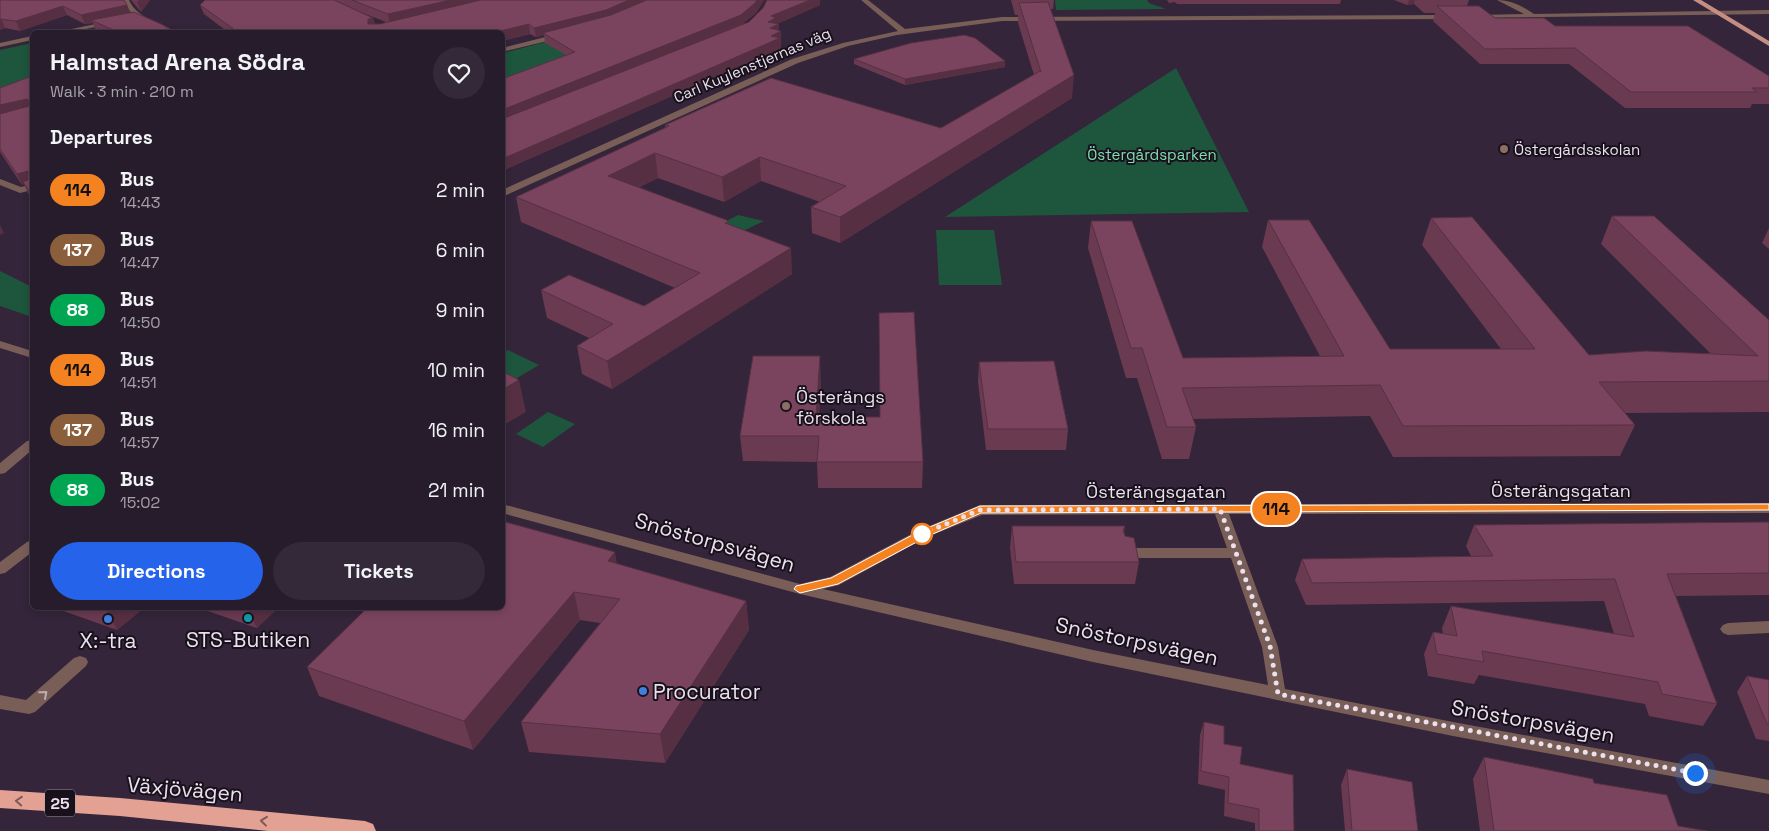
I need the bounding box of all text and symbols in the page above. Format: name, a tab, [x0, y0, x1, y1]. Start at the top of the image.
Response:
street label: Carl Kuylenstjernas väg	[671, 23, 833, 107]
text: Halmstad Arena Södra	[50, 46, 305, 77]
button: heart	[433, 47, 485, 99]
text: Walk · 3 min · 210 m	[50, 81, 194, 102]
text: Departures	[50, 125, 153, 150]
place label: Östergårdsskolan	[1514, 140, 1640, 159]
marker: Östergårdsskolan	[1498, 143, 1510, 155]
park label: Östergårdsparken	[1087, 145, 1217, 164]
text: Bus	[120, 167, 154, 192]
text: 114	[64, 178, 91, 201]
text: 2 min	[436, 178, 485, 203]
text: 14:43	[120, 192, 160, 213]
text: Bus	[120, 227, 154, 252]
text: 137	[63, 238, 92, 261]
text: 6 min	[436, 238, 485, 263]
text: 14:47	[120, 252, 159, 273]
text: Bus	[120, 287, 154, 312]
text: 88	[67, 298, 88, 321]
text: 9 min	[436, 298, 485, 323]
text: 14:50	[120, 312, 161, 333]
text: Bus	[120, 347, 154, 372]
text: 114	[64, 358, 91, 381]
text: 10 min	[427, 358, 485, 383]
text: 14:51	[120, 372, 157, 393]
place label: Österängs förskola	[796, 385, 885, 429]
marker: Österängs förskola	[780, 400, 792, 412]
text: Bus	[120, 407, 154, 432]
text: 137	[63, 418, 92, 441]
text: 16 min	[428, 418, 485, 443]
text: 14:57	[120, 432, 159, 453]
text: Bus	[120, 467, 154, 492]
text: 88	[67, 478, 88, 501]
text: 21 min	[428, 478, 485, 503]
street label: Österängsgatan	[1491, 479, 1631, 502]
street label: Österängsgatan	[1086, 480, 1226, 503]
text: 15:02	[120, 492, 160, 513]
line badge: 114	[1247, 493, 1305, 525]
text: 114	[1262, 497, 1290, 520]
street label: Snöstorpsvägen	[632, 506, 798, 578]
unlabelled marker	[911, 523, 933, 545]
button: Directions	[50, 542, 263, 600]
button: Tickets	[273, 542, 485, 600]
street label: Snöstorpsvägen	[1053, 611, 1221, 671]
marker: STS-Butiken	[242, 612, 254, 624]
marker: X:-tra	[102, 613, 114, 625]
place label: STS-Butiken	[186, 626, 310, 653]
place label: X:-tra	[80, 627, 137, 654]
place label: Procurator	[653, 678, 761, 705]
marker: Procurator	[637, 685, 649, 697]
one-way arrow	[38, 691, 47, 700]
street label: Snöstorpsvägen	[1449, 693, 1617, 749]
your location	[1683, 761, 1708, 786]
street label: Växjövägen	[126, 770, 244, 808]
road number: 25	[45, 790, 75, 816]
one-way arrow	[14, 795, 22, 806]
one-way arrow	[260, 816, 268, 827]

